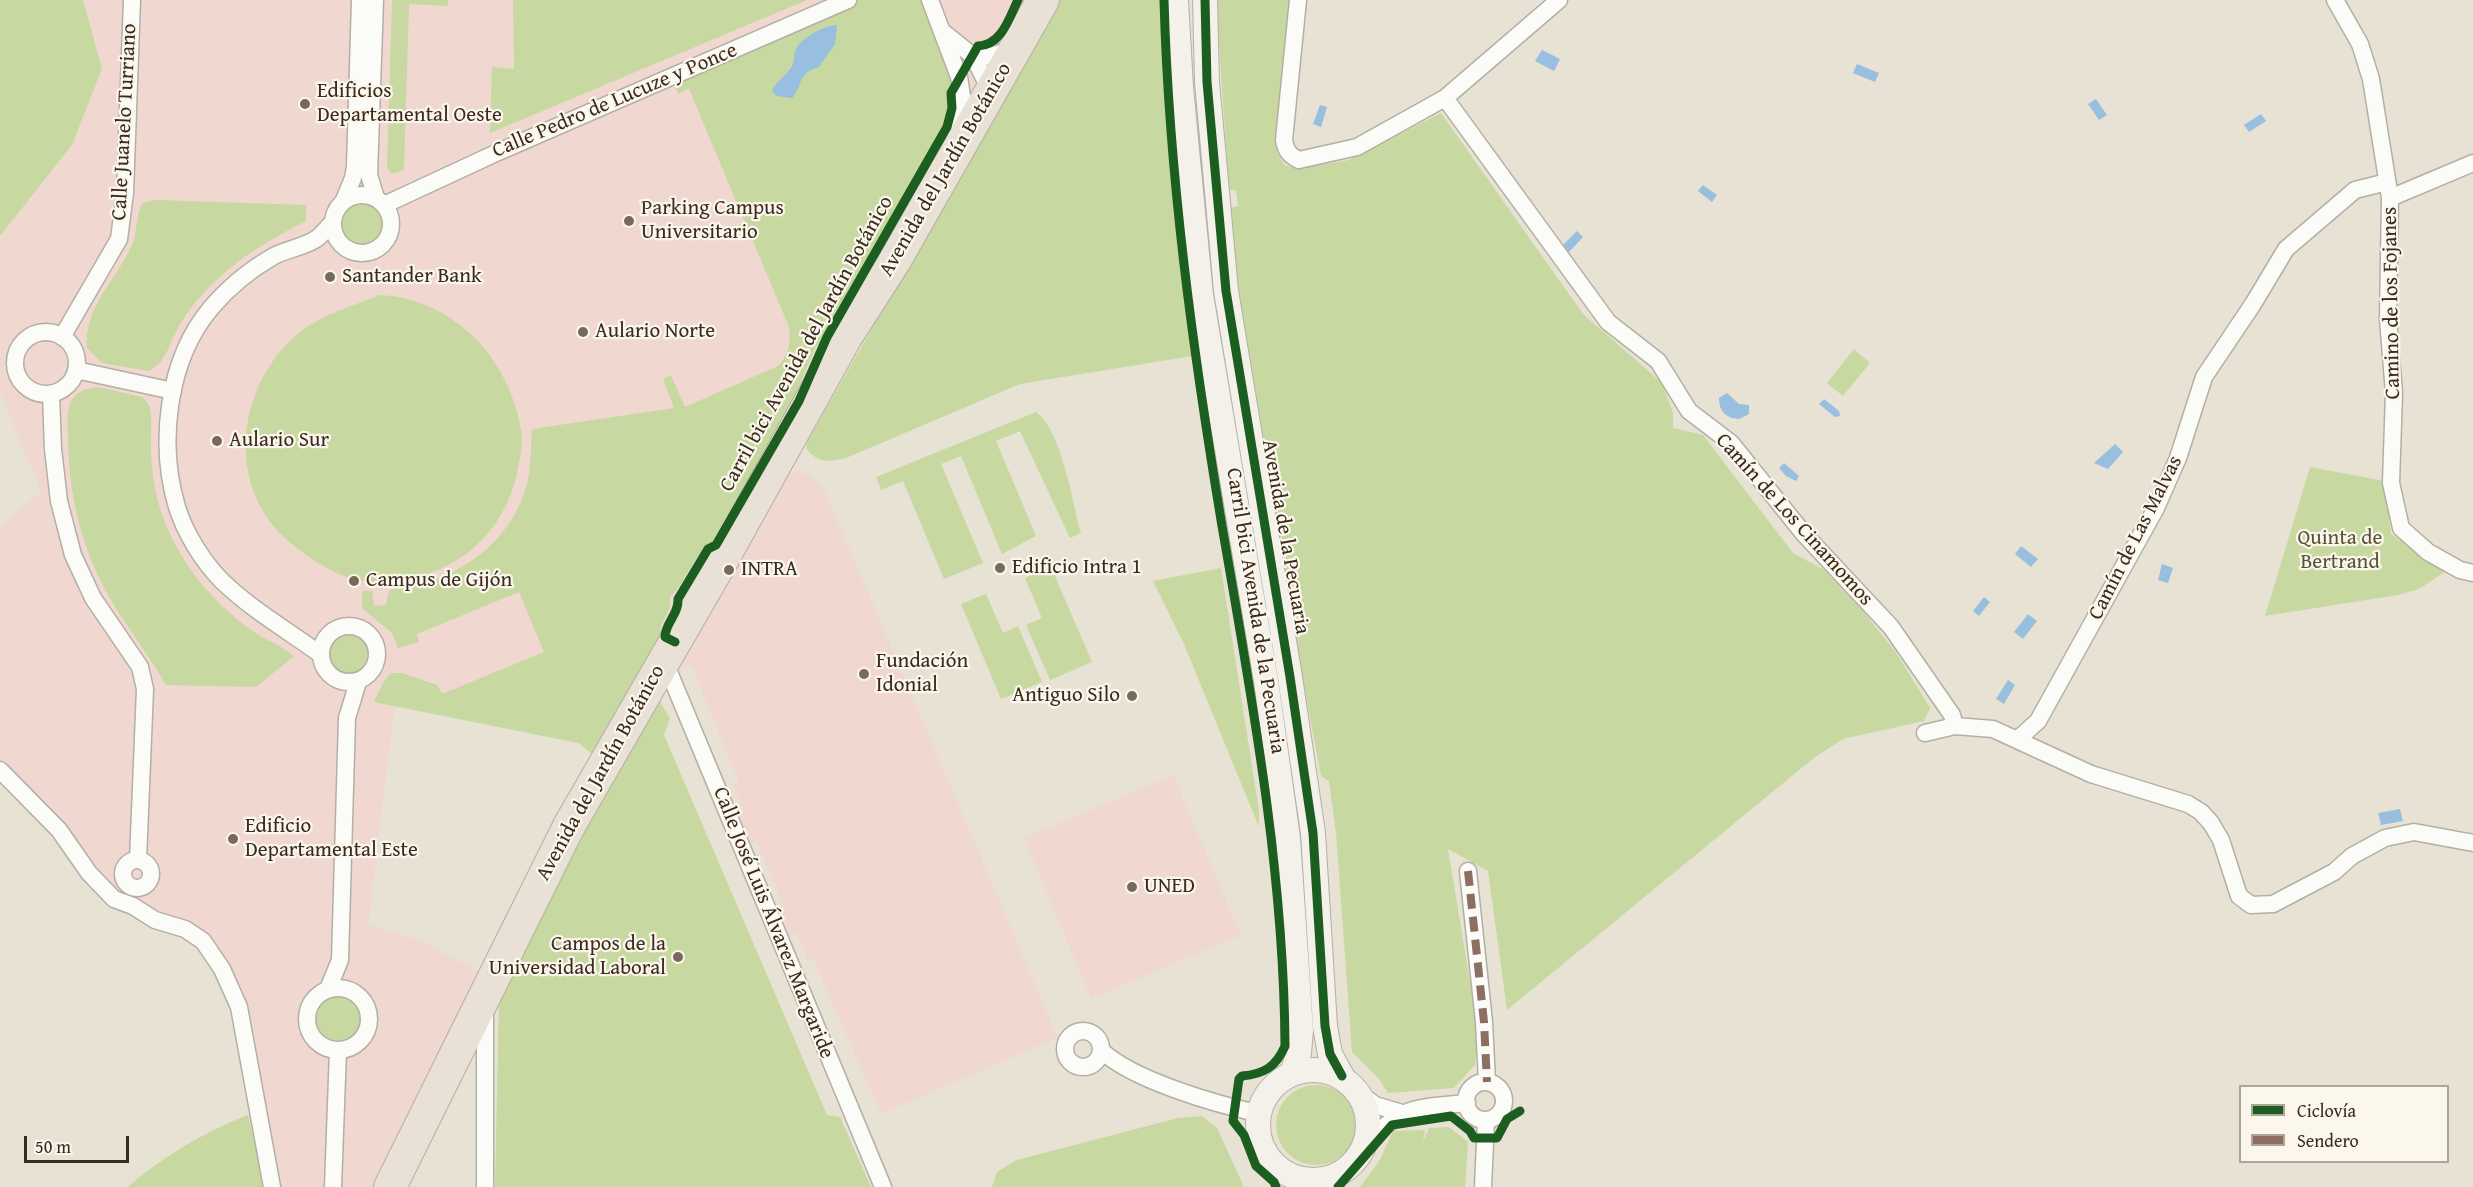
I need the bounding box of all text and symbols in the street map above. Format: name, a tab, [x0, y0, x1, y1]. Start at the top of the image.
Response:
street label: Calle Juanelo Turriano	[107, 23, 143, 221]
street label: Calle Pedro de Lucuze y Ponce	[489, 38, 741, 164]
street label: Avenida del Jardín Botánico	[874, 59, 1018, 281]
place label: Edificios Departamental Oeste	[317, 79, 502, 129]
marker: Edificios Departamental Oeste	[298, 97, 312, 111]
street label: Carril bici Avenida del Jardín Botánico	[715, 192, 899, 496]
place label: Parking Campus Universitario	[641, 196, 784, 246]
street label: Camino de los Fojanes	[2378, 207, 2406, 399]
marker: Parking Campus Universitario	[622, 214, 636, 228]
place label: Santander Bank	[342, 264, 482, 290]
marker: Santander Bank	[323, 270, 337, 284]
place label: Aulario Norte	[595, 319, 715, 345]
marker: Aulario Norte	[576, 325, 590, 339]
place label: Aulario Sur	[229, 428, 329, 454]
street label: Camín de Los Cinamomos	[1710, 429, 1878, 611]
marker: Aulario Sur	[210, 434, 224, 448]
street label: Avenida de la Pecuaria	[1255, 438, 1315, 636]
street label: Camín de Las Malvas	[2084, 452, 2188, 624]
street label: Carril bici Avenida de la Pecuaria	[1220, 466, 1290, 756]
park label: Quinta de Bertrand	[2298, 526, 2382, 576]
place label: Edificio Intra 1	[1012, 555, 1142, 581]
place label: INTRA	[741, 557, 798, 583]
marker: Edificio Intra 1	[993, 561, 1007, 575]
marker: INTRA	[722, 563, 736, 577]
place label: Campus de Gijón	[366, 568, 512, 594]
marker: Campus de Gijón	[347, 574, 361, 588]
place label: Fundación Idonial	[876, 649, 968, 699]
street label: Avenida del Jardín Botánico	[531, 661, 671, 885]
marker: Fundación Idonial	[857, 667, 871, 681]
place label: Antiguo Silo	[1012, 683, 1120, 709]
marker: Antiguo Silo	[1125, 689, 1139, 703]
street label: Calle José Luis Álvarez Margaride	[707, 784, 839, 1062]
place label: Edificio Departamental Este	[245, 814, 418, 864]
marker: Edificio Departamental Este	[226, 832, 240, 846]
place label: UNED	[1144, 874, 1195, 900]
marker: UNED	[1125, 880, 1139, 894]
place label: Campos de la Universidad Laboral	[489, 932, 666, 982]
marker: Campos de la Universidad Laboral	[671, 950, 685, 964]
legend	[2239, 1085, 2449, 1163]
text: Ciclovía	[2297, 1097, 2356, 1124]
scale bar	[27, 1124, 132, 1162]
text: Sendero	[2297, 1127, 2359, 1154]
text: 50 m	[35, 1133, 71, 1160]

